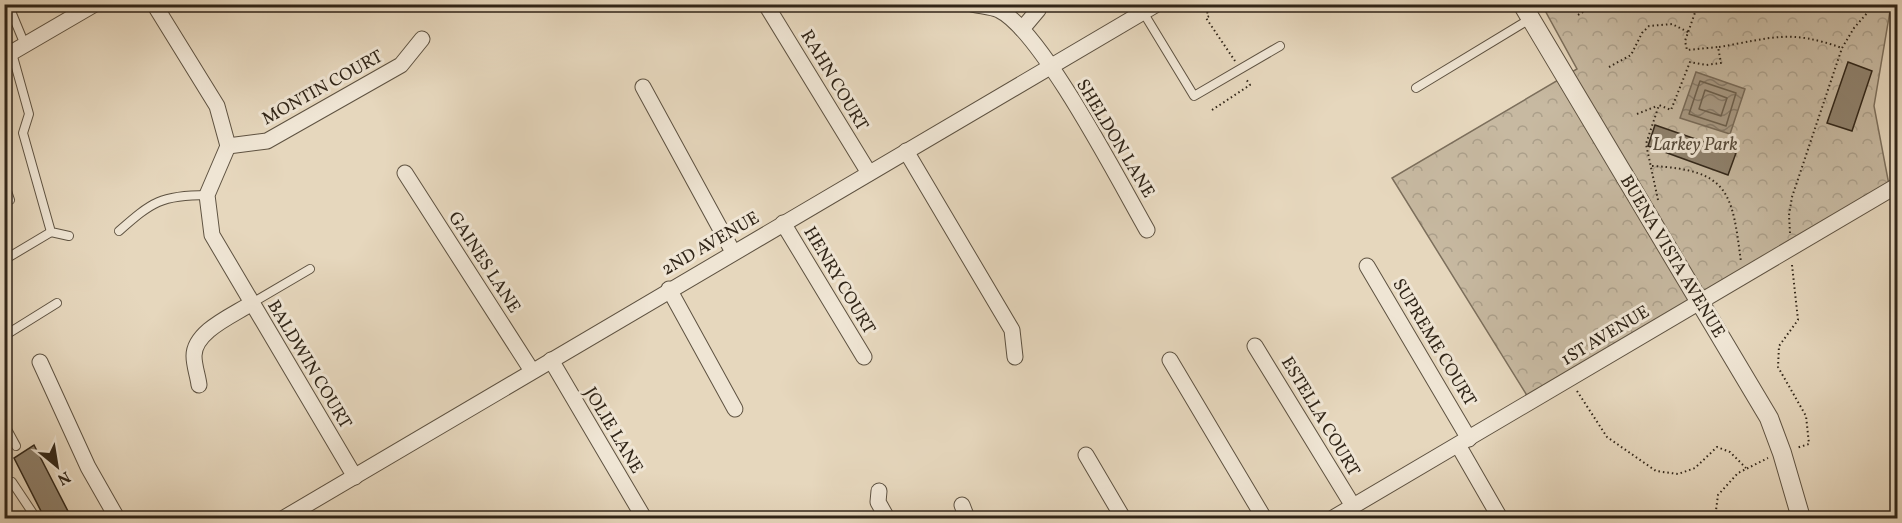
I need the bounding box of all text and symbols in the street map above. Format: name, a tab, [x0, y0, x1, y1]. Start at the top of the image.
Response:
street label: RAHN COURT	[794, 26, 874, 136]
street label: MONTIN COURT	[258, 44, 388, 132]
street label: SHELDON LANE	[1069, 75, 1160, 203]
park label: Larkey Park	[1652, 133, 1738, 158]
street label: BUENA VISTA AVENUE	[1613, 171, 1730, 343]
street label: 2ND AVENUE	[657, 206, 764, 282]
street label: GAINES LANE	[442, 207, 526, 319]
street label: HENRY COURT	[797, 222, 881, 340]
street label: SUPREME COURT	[1386, 274, 1482, 412]
street label: BALDWIN COURT	[260, 296, 357, 434]
street label: 1ST AVENUE	[1557, 300, 1655, 373]
street label: ESTELLA COURT	[1274, 352, 1366, 482]
street label: JOLIE LANE	[577, 383, 648, 479]
north arrow	[27, 436, 87, 496]
text: N	[53, 465, 74, 490]

